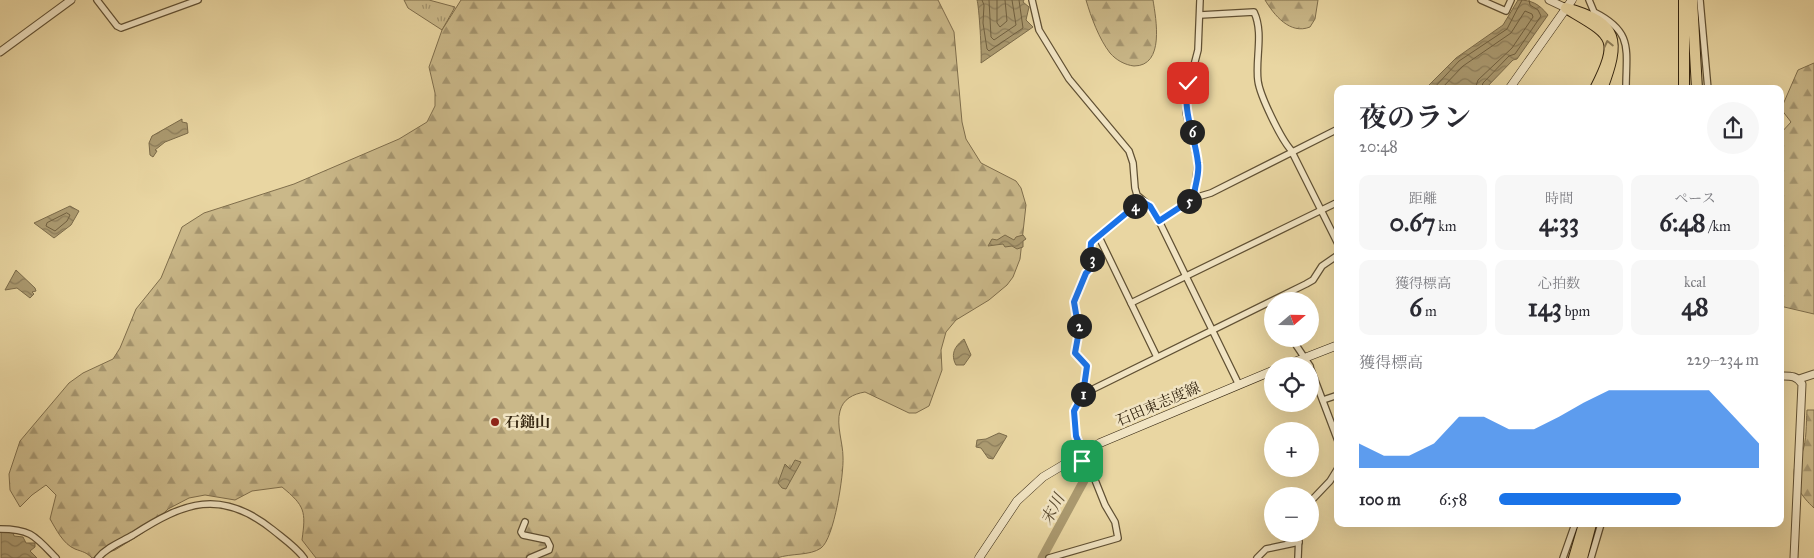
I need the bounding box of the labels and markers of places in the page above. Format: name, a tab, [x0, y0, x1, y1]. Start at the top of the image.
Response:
pin	[1167, 62, 1209, 104]
pin: 6	[1180, 120, 1204, 144]
pin: 5	[1176, 188, 1202, 214]
pin: 4	[1122, 194, 1148, 218]
pin: 3	[1080, 246, 1104, 272]
pin: 2	[1066, 314, 1092, 338]
pin: 1	[1070, 382, 1096, 406]
place label: 石鎚山	[505, 413, 550, 431]
marker: 石鎚山	[489, 416, 501, 428]
pin	[1061, 440, 1103, 482]

